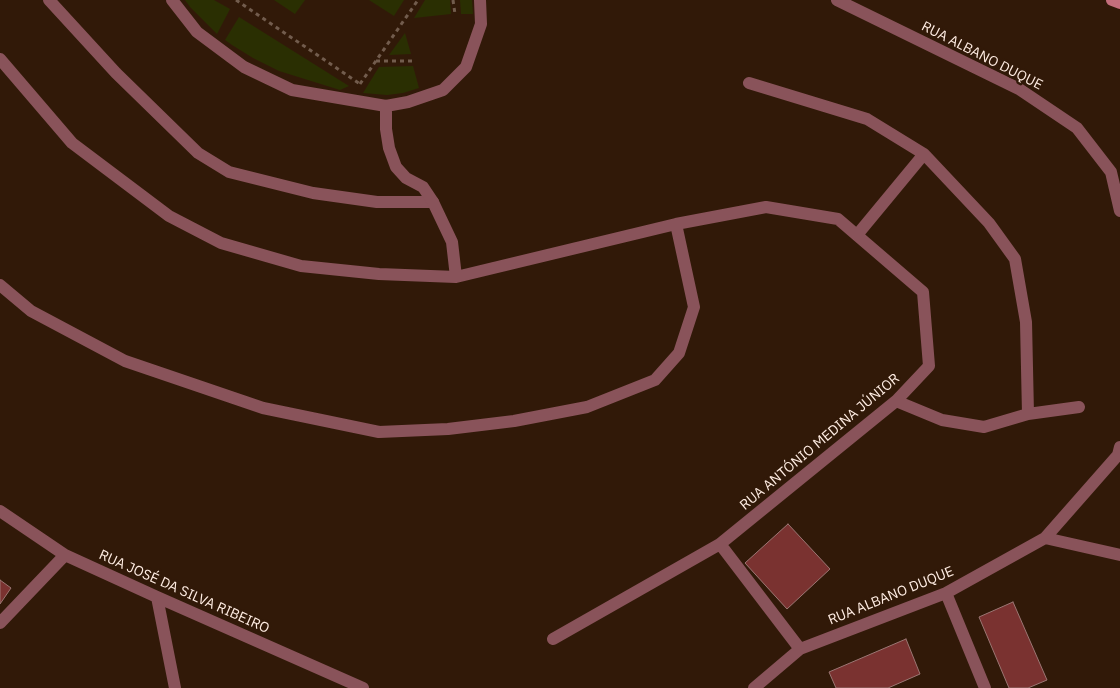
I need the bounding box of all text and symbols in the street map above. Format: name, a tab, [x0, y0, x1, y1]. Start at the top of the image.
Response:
street label: RUA ALBANO DUQUE	[919, 18, 1045, 94]
street label: RUA ANTÓNIO MEDINA JÚNIOR	[737, 370, 903, 514]
street label: RUA JOSÉ DA SILVA RIBEIRO	[96, 547, 272, 637]
street label: RUA ALBANO DUQUE	[826, 563, 956, 629]

